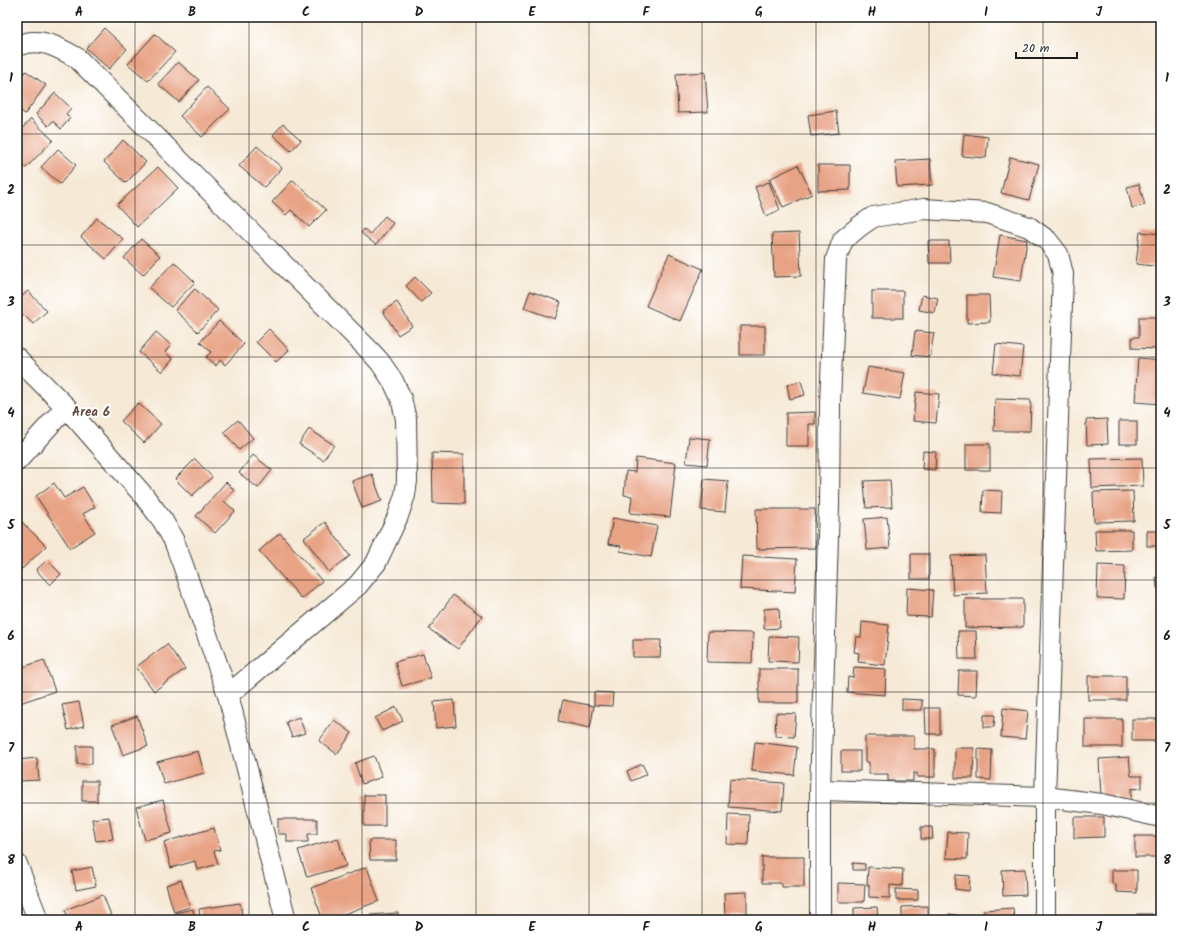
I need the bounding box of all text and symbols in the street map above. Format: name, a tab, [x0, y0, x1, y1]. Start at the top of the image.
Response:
text: A	[75, 2, 83, 23]
text: B	[188, 2, 196, 23]
text: C	[302, 2, 310, 23]
text: D	[415, 2, 424, 23]
text: E	[528, 2, 536, 23]
text: F	[642, 2, 650, 23]
text: G	[755, 2, 763, 23]
text: H	[868, 2, 877, 23]
text: I	[984, 2, 988, 23]
text: J	[1096, 2, 1103, 23]
scale bar	[1016, 34, 1077, 60]
text: 20 m	[1022, 39, 1050, 58]
text: 1	[9, 68, 13, 89]
text: 1	[1165, 68, 1169, 89]
text: 2	[7, 180, 15, 201]
text: 2	[1163, 180, 1171, 201]
text: 3	[6, 292, 15, 313]
text: 3	[1162, 292, 1171, 313]
district label: Area 6	[72, 402, 110, 423]
text: 4	[7, 403, 15, 424]
text: 4	[1163, 403, 1171, 424]
text: 5	[7, 515, 16, 536]
text: 5	[1163, 515, 1172, 536]
text: 6	[7, 626, 15, 647]
text: 6	[1163, 626, 1171, 647]
text: 7	[8, 738, 15, 759]
text: 7	[1164, 738, 1171, 759]
text: 8	[7, 850, 15, 871]
text: 8	[1163, 850, 1171, 871]
text: A	[75, 917, 83, 937]
text: B	[188, 917, 196, 937]
text: C	[302, 917, 310, 937]
text: D	[415, 917, 424, 937]
text: E	[528, 917, 536, 937]
text: F	[642, 917, 650, 937]
text: G	[755, 917, 763, 937]
text: H	[868, 917, 877, 937]
text: I	[984, 917, 988, 937]
text: J	[1096, 917, 1103, 937]

